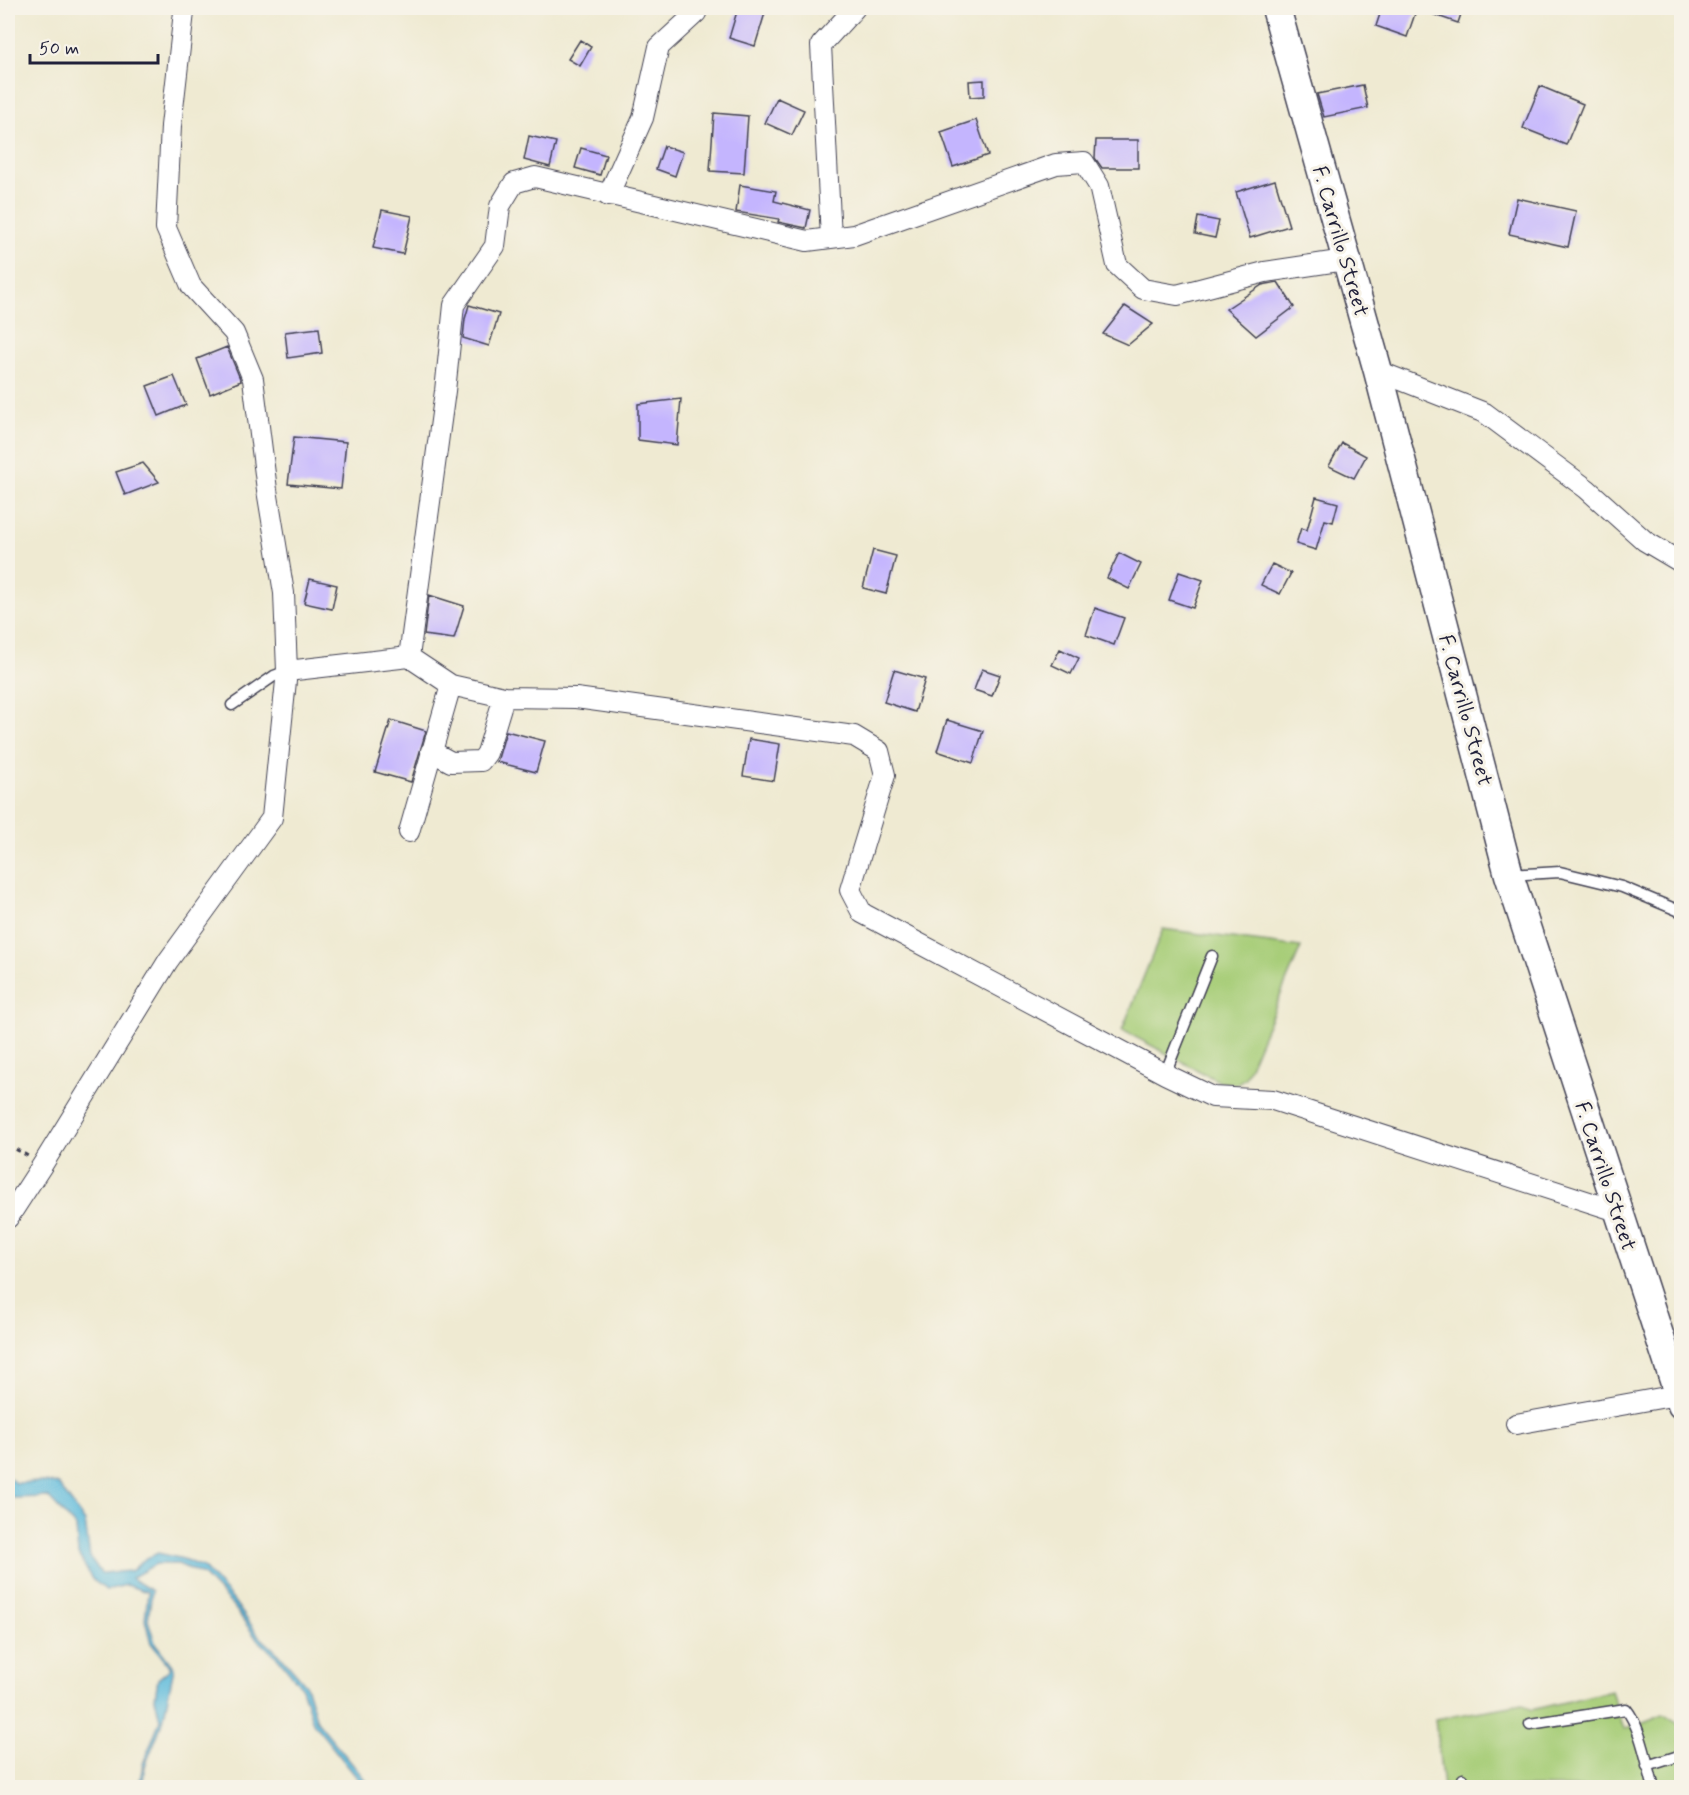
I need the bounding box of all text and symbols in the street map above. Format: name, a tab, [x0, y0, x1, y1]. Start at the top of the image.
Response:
scale bar	[30, 27, 158, 65]
text: 50 m	[39, 37, 79, 61]
street label: F. Carrillo Street	[1305, 163, 1375, 320]
street label: F. Carrillo Street	[1431, 631, 1499, 789]
street label: F. Carrillo Street	[1568, 1098, 1642, 1255]

